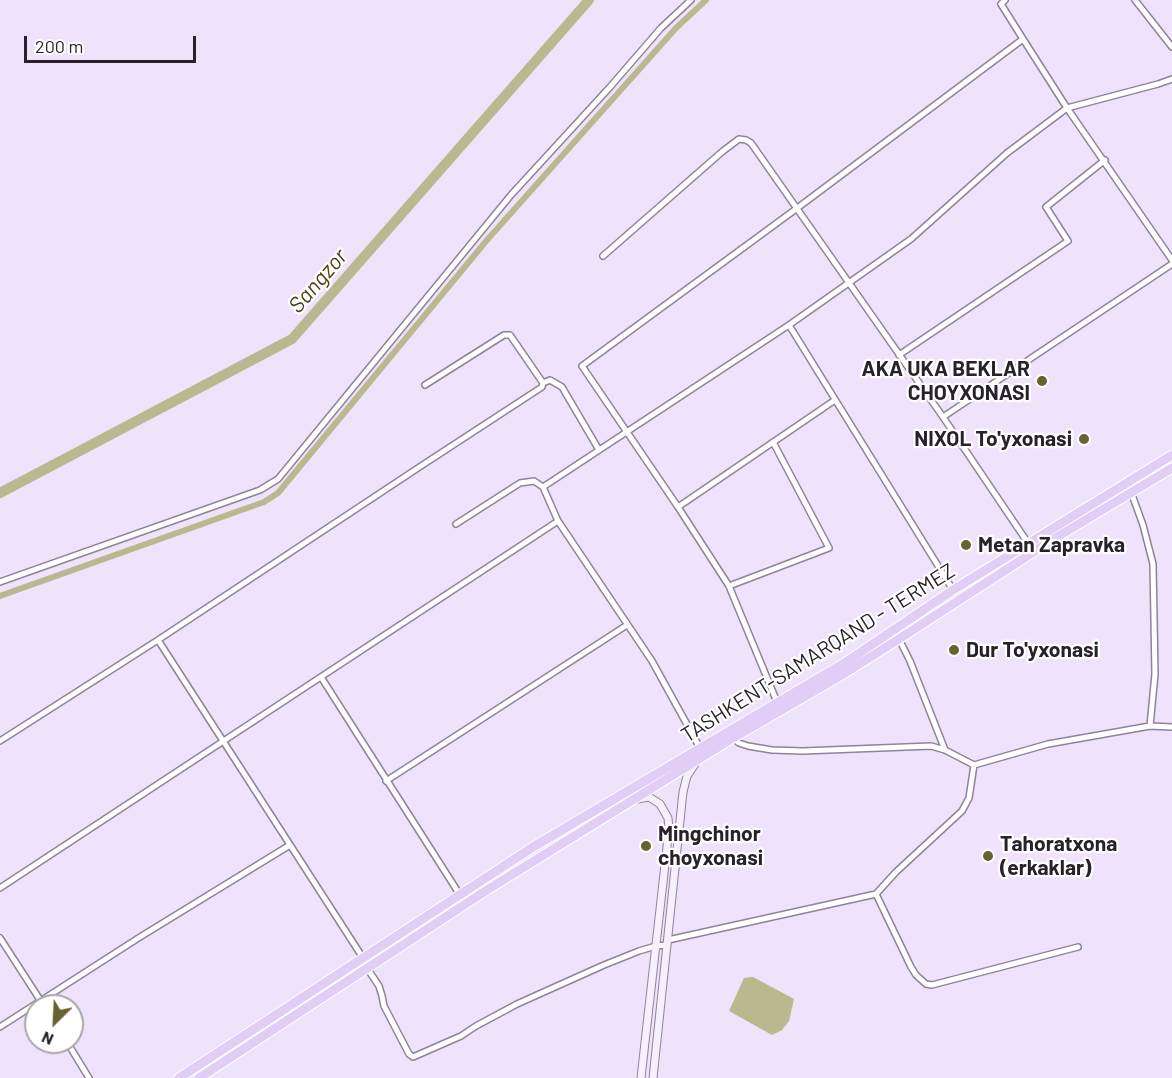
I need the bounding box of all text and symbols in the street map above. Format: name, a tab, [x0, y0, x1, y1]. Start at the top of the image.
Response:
scale bar	[27, 24, 200, 62]
text: 200 m	[35, 35, 83, 57]
water label: Sangzor	[283, 244, 353, 318]
place label: AKA UKA BEKLAR CHOYXONASI	[862, 356, 1030, 406]
marker: AKA UKA BEKLAR CHOYXONASI	[1035, 374, 1049, 388]
place label: NIXOL To'yxonasi	[914, 426, 1072, 452]
marker: NIXOL To'yxonasi	[1077, 432, 1091, 446]
place label: Metan Zapravka	[978, 532, 1125, 558]
marker: Metan Zapravka	[959, 538, 973, 552]
street label: TASHKENT-SAMARQAND - TERMEZ	[677, 558, 959, 748]
place label: Dur To'yxonasi	[966, 637, 1099, 663]
marker: Dur To'yxonasi	[947, 643, 961, 657]
place label: Mingchinor choyxonasi	[658, 821, 763, 871]
place label: Tahoratxona (erkaklar)	[1000, 831, 1117, 881]
marker: Mingchinor choyxonasi	[639, 839, 653, 853]
marker: Tahoratxona (erkaklar)	[981, 849, 995, 863]
north arrow	[24, 994, 84, 1054]
text: N	[39, 1028, 56, 1050]

